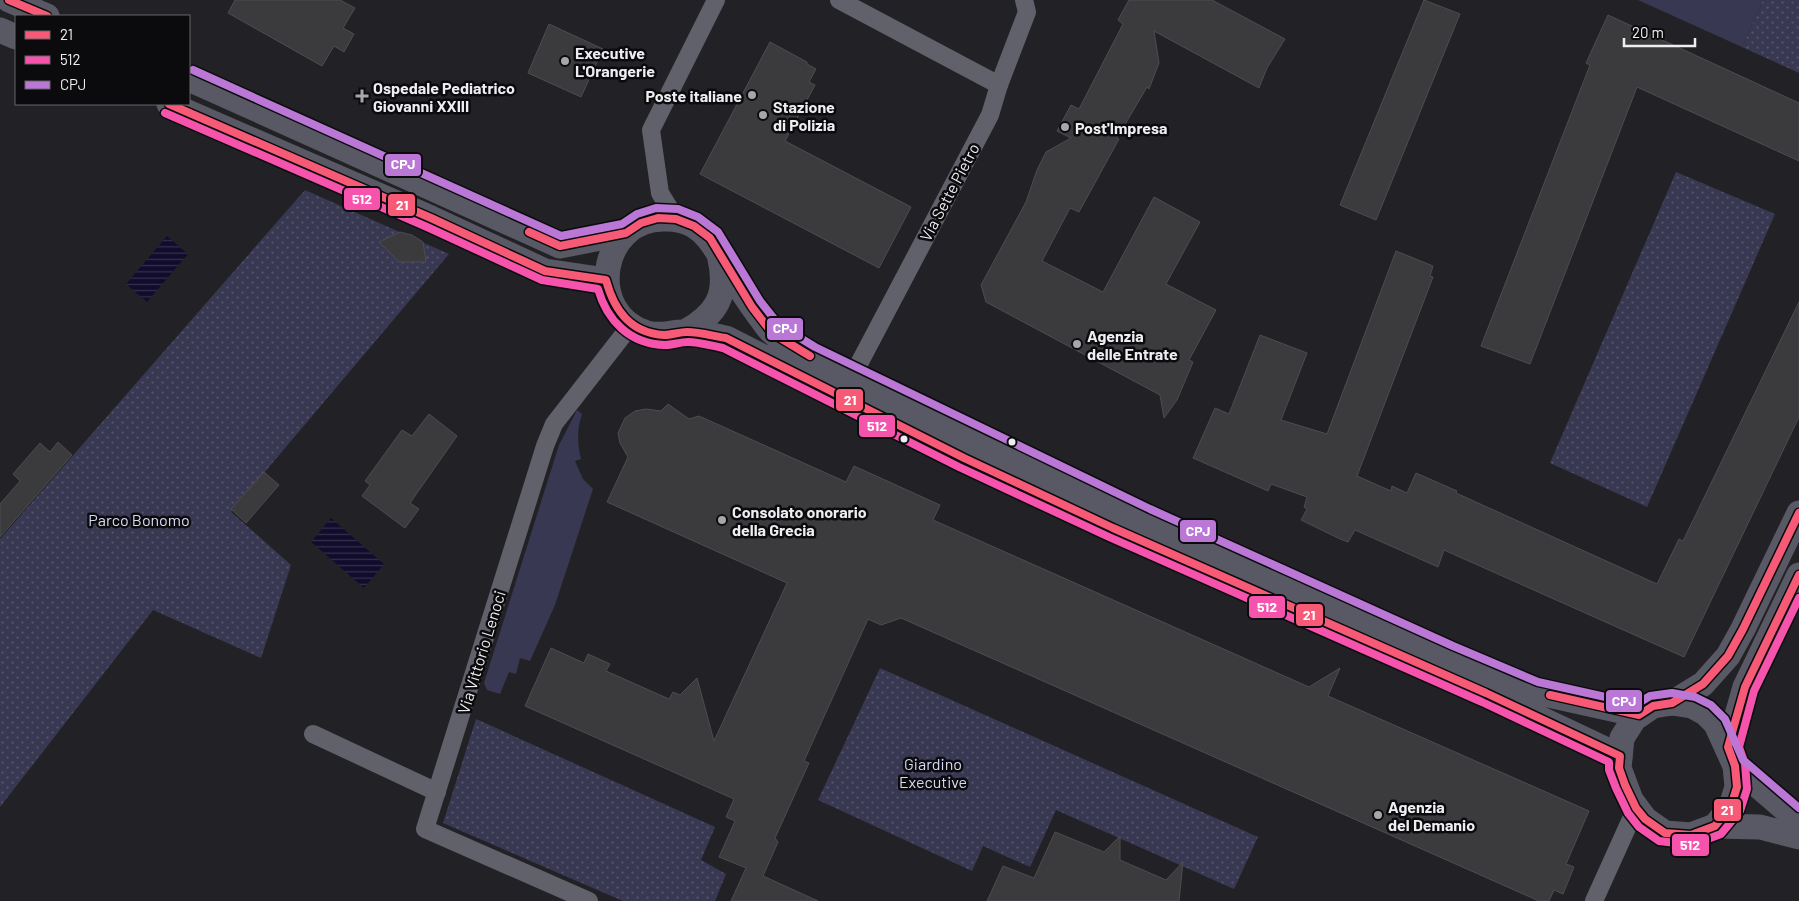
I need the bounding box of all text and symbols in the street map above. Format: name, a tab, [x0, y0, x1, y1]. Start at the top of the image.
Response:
legend	[15, 15, 190, 105]
scale bar	[1624, 15, 1695, 47]
text: 20 m	[1632, 23, 1664, 41]
text: 21	[60, 25, 73, 43]
place label: Executive L'Orangerie	[575, 43, 655, 80]
text: 512	[60, 50, 81, 68]
marker: Executive L'Orangerie	[559, 55, 571, 67]
text: CPJ	[60, 75, 86, 93]
place label: Ospedale Pediatrico Giovanni XXIII	[373, 78, 515, 115]
place label: Poste italiane	[646, 86, 742, 105]
marker: Ospedale Pediatrico Giovanni XXIII	[355, 89, 369, 103]
marker: Poste italiane	[746, 89, 758, 101]
place label: Stazione di Polizia	[773, 97, 835, 134]
marker: Stazione di Polizia	[757, 109, 769, 121]
place label: Post'Impresa	[1075, 118, 1167, 137]
marker: Post'Impresa	[1059, 121, 1071, 133]
street label: Via Sette Pietro	[915, 140, 983, 244]
line badge: CPJ	[384, 153, 422, 177]
text: CPJ	[391, 155, 415, 172]
line badge: 512	[343, 187, 381, 211]
text: 512	[352, 190, 372, 207]
line badge: 21	[387, 193, 416, 217]
text: 21	[396, 196, 408, 213]
line badge: CPJ	[766, 317, 804, 341]
text: CPJ	[773, 319, 797, 336]
place label: Agenzia delle Entrate	[1087, 326, 1178, 363]
marker: Agenzia delle Entrate	[1071, 338, 1083, 350]
line badge: 21	[835, 388, 864, 412]
text: 21	[844, 391, 856, 408]
line badge: 512	[858, 414, 896, 438]
text: 512	[867, 417, 887, 434]
unlabelled marker	[899, 434, 909, 444]
unlabelled marker	[1007, 437, 1017, 447]
place label: Consolato onorario della Grecia	[732, 502, 867, 539]
park label: Parco Bonomo	[88, 510, 190, 529]
marker: Consolato onorario della Grecia	[716, 514, 728, 526]
line badge: CPJ	[1179, 519, 1217, 543]
text: CPJ	[1186, 522, 1210, 539]
street label: Via Vittorio Lenoci	[453, 588, 509, 716]
line badge: 512	[1248, 595, 1286, 619]
text: 512	[1257, 598, 1277, 615]
line badge: 21	[1295, 603, 1324, 627]
text: 21	[1303, 606, 1315, 623]
line badge: CPJ	[1605, 689, 1643, 713]
text: CPJ	[1612, 692, 1636, 709]
park label: Giardino Executive	[899, 754, 967, 791]
place label: Agenzia del Demanio	[1388, 797, 1475, 834]
line badge: 21	[1713, 798, 1742, 822]
text: 21	[1721, 801, 1733, 818]
marker: Agenzia del Demanio	[1372, 809, 1384, 821]
line badge: 512	[1671, 833, 1710, 857]
text: 512	[1680, 836, 1700, 853]

